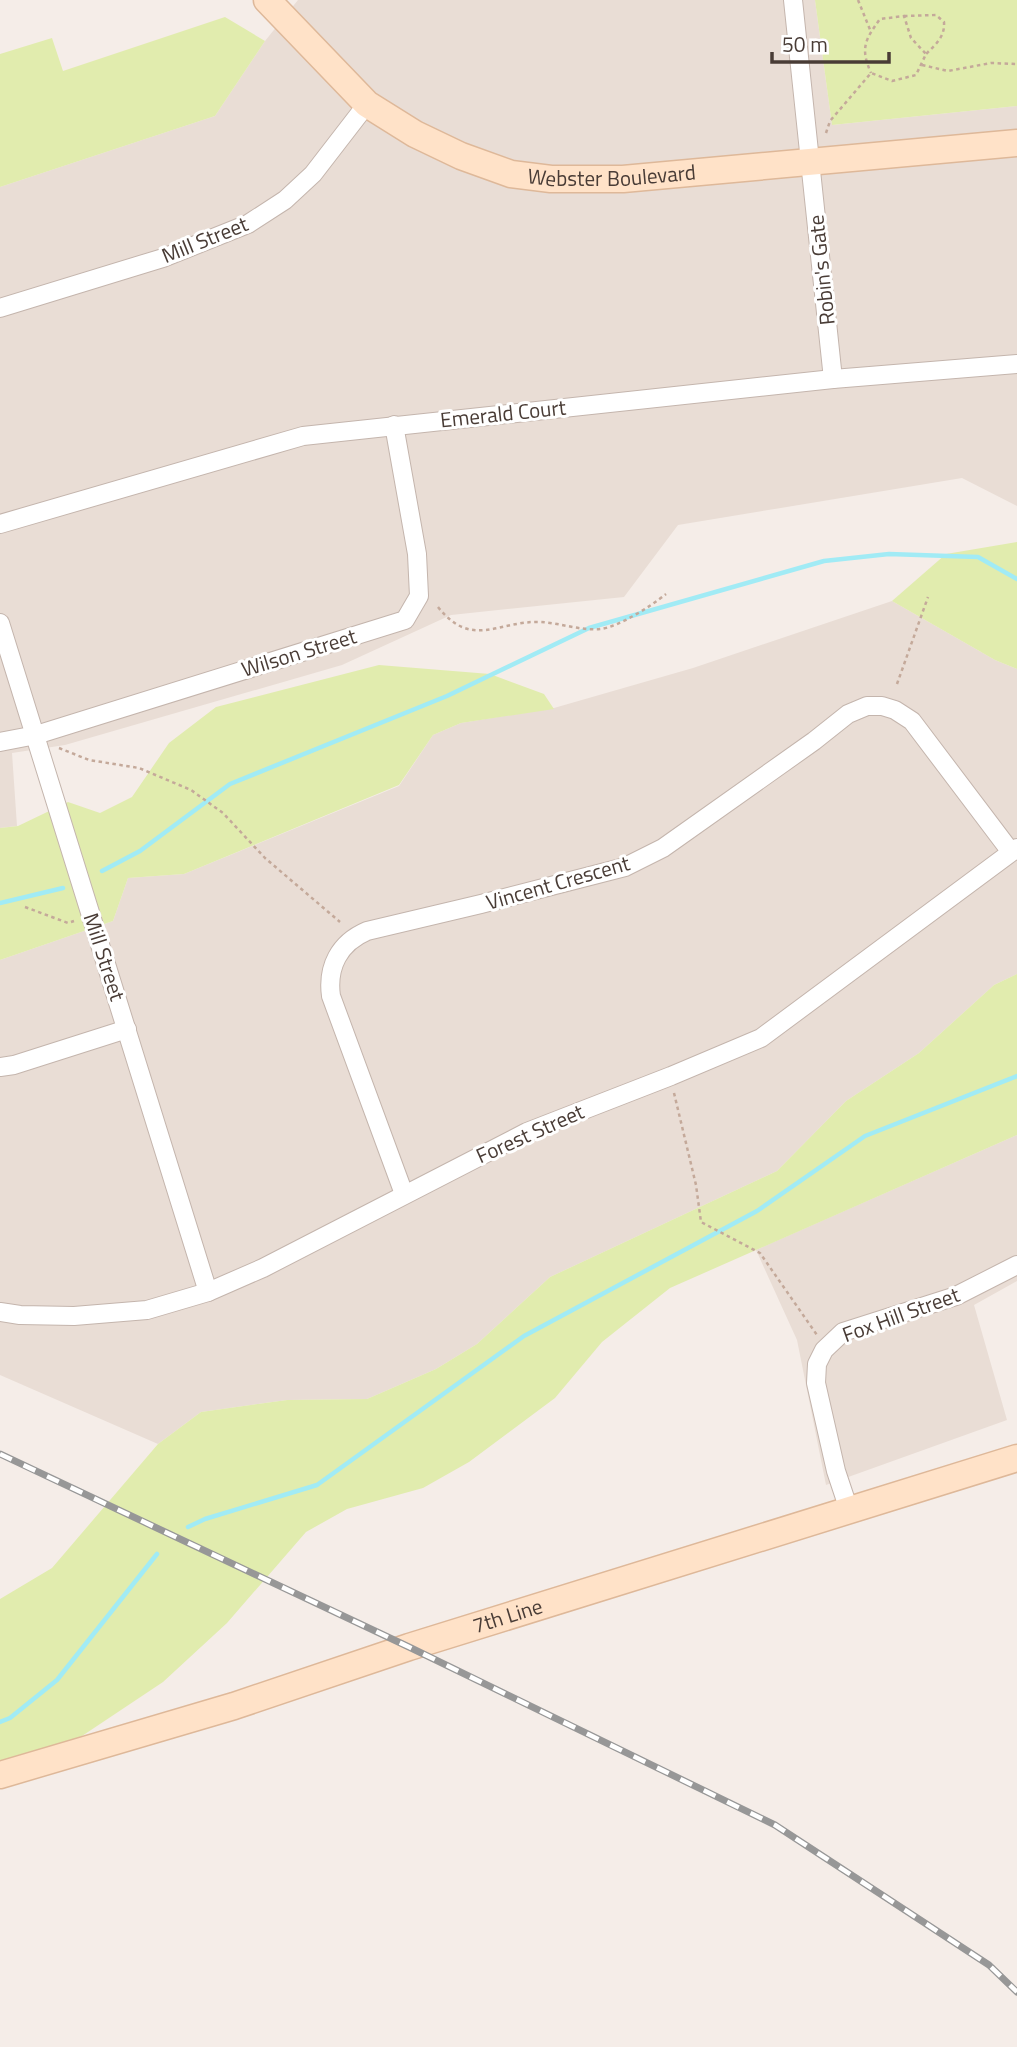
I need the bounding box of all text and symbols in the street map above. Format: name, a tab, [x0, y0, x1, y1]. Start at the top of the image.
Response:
scale bar	[772, 21, 889, 65]
text: 50 m	[782, 28, 828, 60]
street label: Webster Boulevard	[526, 155, 697, 195]
street label: Mill Street	[157, 207, 253, 271]
street label: Robin's Gate	[799, 213, 843, 327]
street label: Emerald Court	[438, 390, 568, 436]
street label: Wilson Street	[237, 619, 361, 685]
street label: Vincent Crescent	[482, 846, 634, 918]
street label: Mill Street	[76, 909, 134, 1005]
street label: Forest Street	[470, 1095, 589, 1171]
street label: Fox Hill Street	[837, 1278, 964, 1350]
street label: 7th Line	[468, 1589, 546, 1641]

